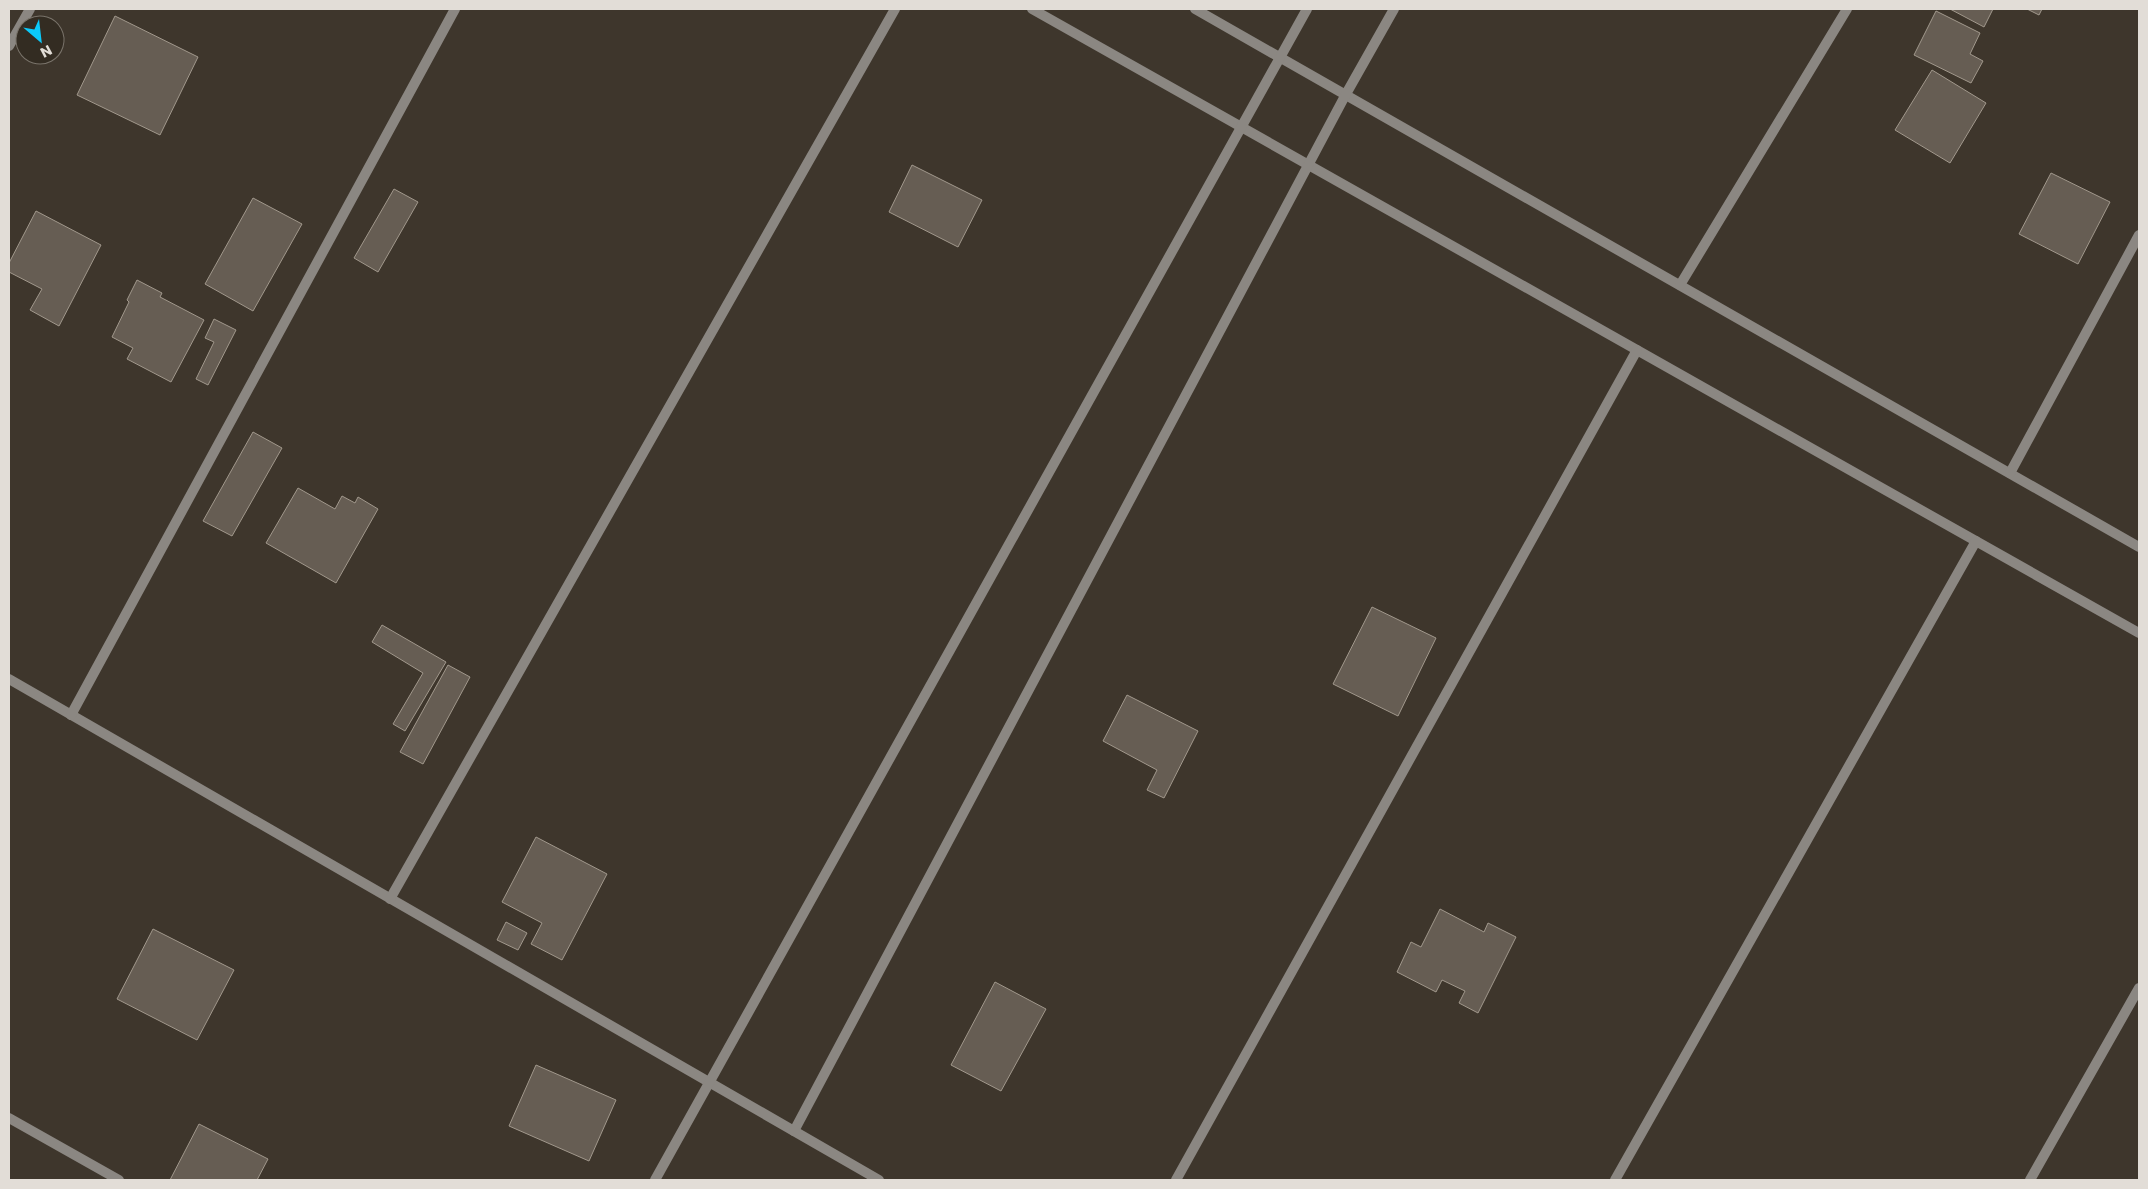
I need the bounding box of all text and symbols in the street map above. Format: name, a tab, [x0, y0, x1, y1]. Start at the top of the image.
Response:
north arrow	[15, 15, 65, 65]
text: N	[37, 40, 55, 63]

